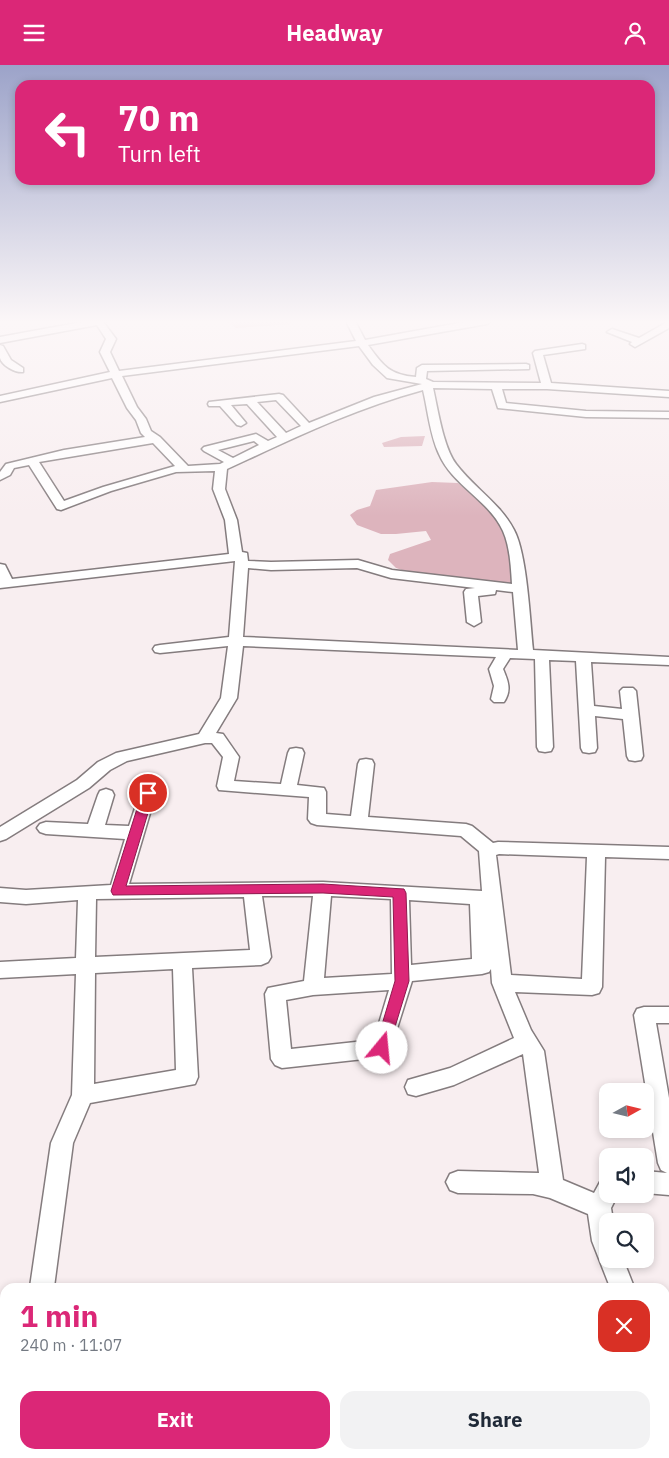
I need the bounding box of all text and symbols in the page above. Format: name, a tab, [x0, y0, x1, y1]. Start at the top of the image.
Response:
text: Headway	[286, 18, 383, 47]
icon: menu	[20, 19, 48, 47]
icon: person	[621, 19, 649, 47]
text: 70 m	[118, 95, 200, 141]
icon: left	[35, 100, 100, 165]
text: Turn left	[118, 139, 201, 168]
pin	[127, 772, 169, 814]
icon: arrive	[134, 779, 162, 807]
position arrow	[355, 1021, 407, 1073]
north arrow	[599, 1083, 654, 1137]
map controls	[599, 1083, 654, 1268]
button: sound	[599, 1148, 654, 1203]
button: search	[599, 1213, 654, 1268]
text: 1 min	[20, 1296, 98, 1335]
button: close	[598, 1300, 650, 1352]
text: 240 m · 11:07	[20, 1335, 122, 1355]
button: Exit	[20, 1391, 330, 1449]
button: Share	[340, 1391, 650, 1449]

